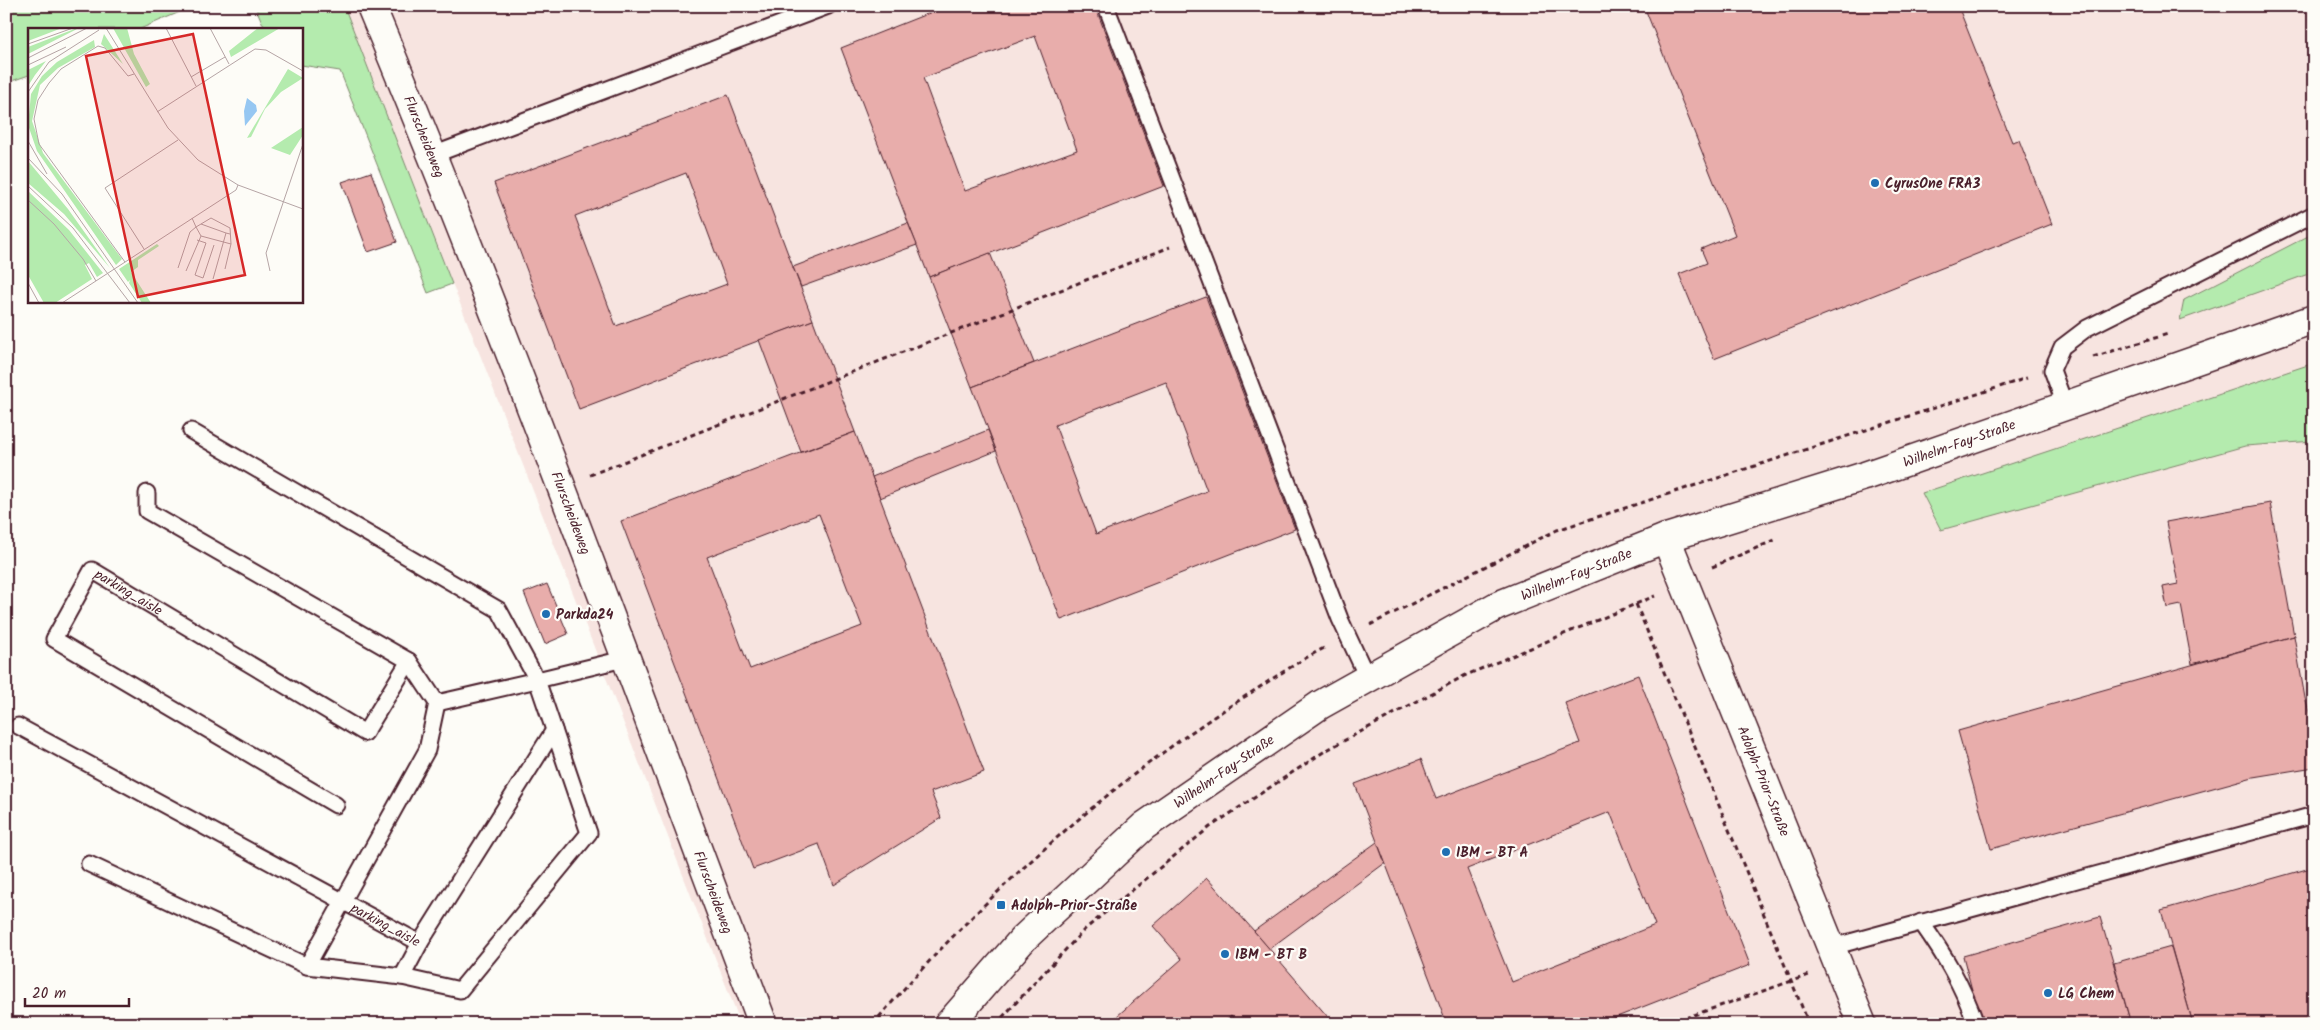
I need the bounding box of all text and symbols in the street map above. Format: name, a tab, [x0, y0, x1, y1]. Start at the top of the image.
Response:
inset map	[28, 28, 302, 302]
street label: Flurscheideweg	[397, 92, 450, 181]
place label: CyrusOne FRA3	[1885, 173, 1981, 195]
marker: CyrusOne FRA3	[1869, 177, 1881, 189]
street label: Wilhelm-Fay-Straße	[1900, 414, 2020, 474]
street label: Flurscheideweg	[545, 469, 596, 558]
street label: Wilhelm-Fay-Straße	[1518, 543, 1636, 607]
street label: parking_aisle	[89, 563, 167, 622]
place label: Parkda24	[556, 604, 614, 626]
marker: Parkda24	[540, 608, 552, 620]
street label: Adolph-Prior-Straße	[1731, 723, 1796, 841]
street label: Wilhelm-Fay-Straße	[1169, 729, 1280, 815]
place label: IBM - BT A	[1456, 842, 1529, 864]
marker: IBM - BT A	[1440, 846, 1452, 858]
street label: Flurscheideweg	[687, 848, 738, 937]
place label: Adolph-Prior-Straße	[1011, 895, 1137, 917]
street label: parking_aisle	[346, 897, 425, 954]
marker: Adolph-Prior-Straße	[995, 899, 1007, 911]
place label: IBM - BT B	[1235, 944, 1307, 966]
marker: IBM - BT B	[1219, 948, 1231, 960]
scale bar	[25, 975, 129, 1007]
text: 20 m	[32, 982, 66, 1006]
place label: LG Chem	[2058, 983, 2115, 1005]
marker: LG Chem	[2042, 987, 2054, 999]

